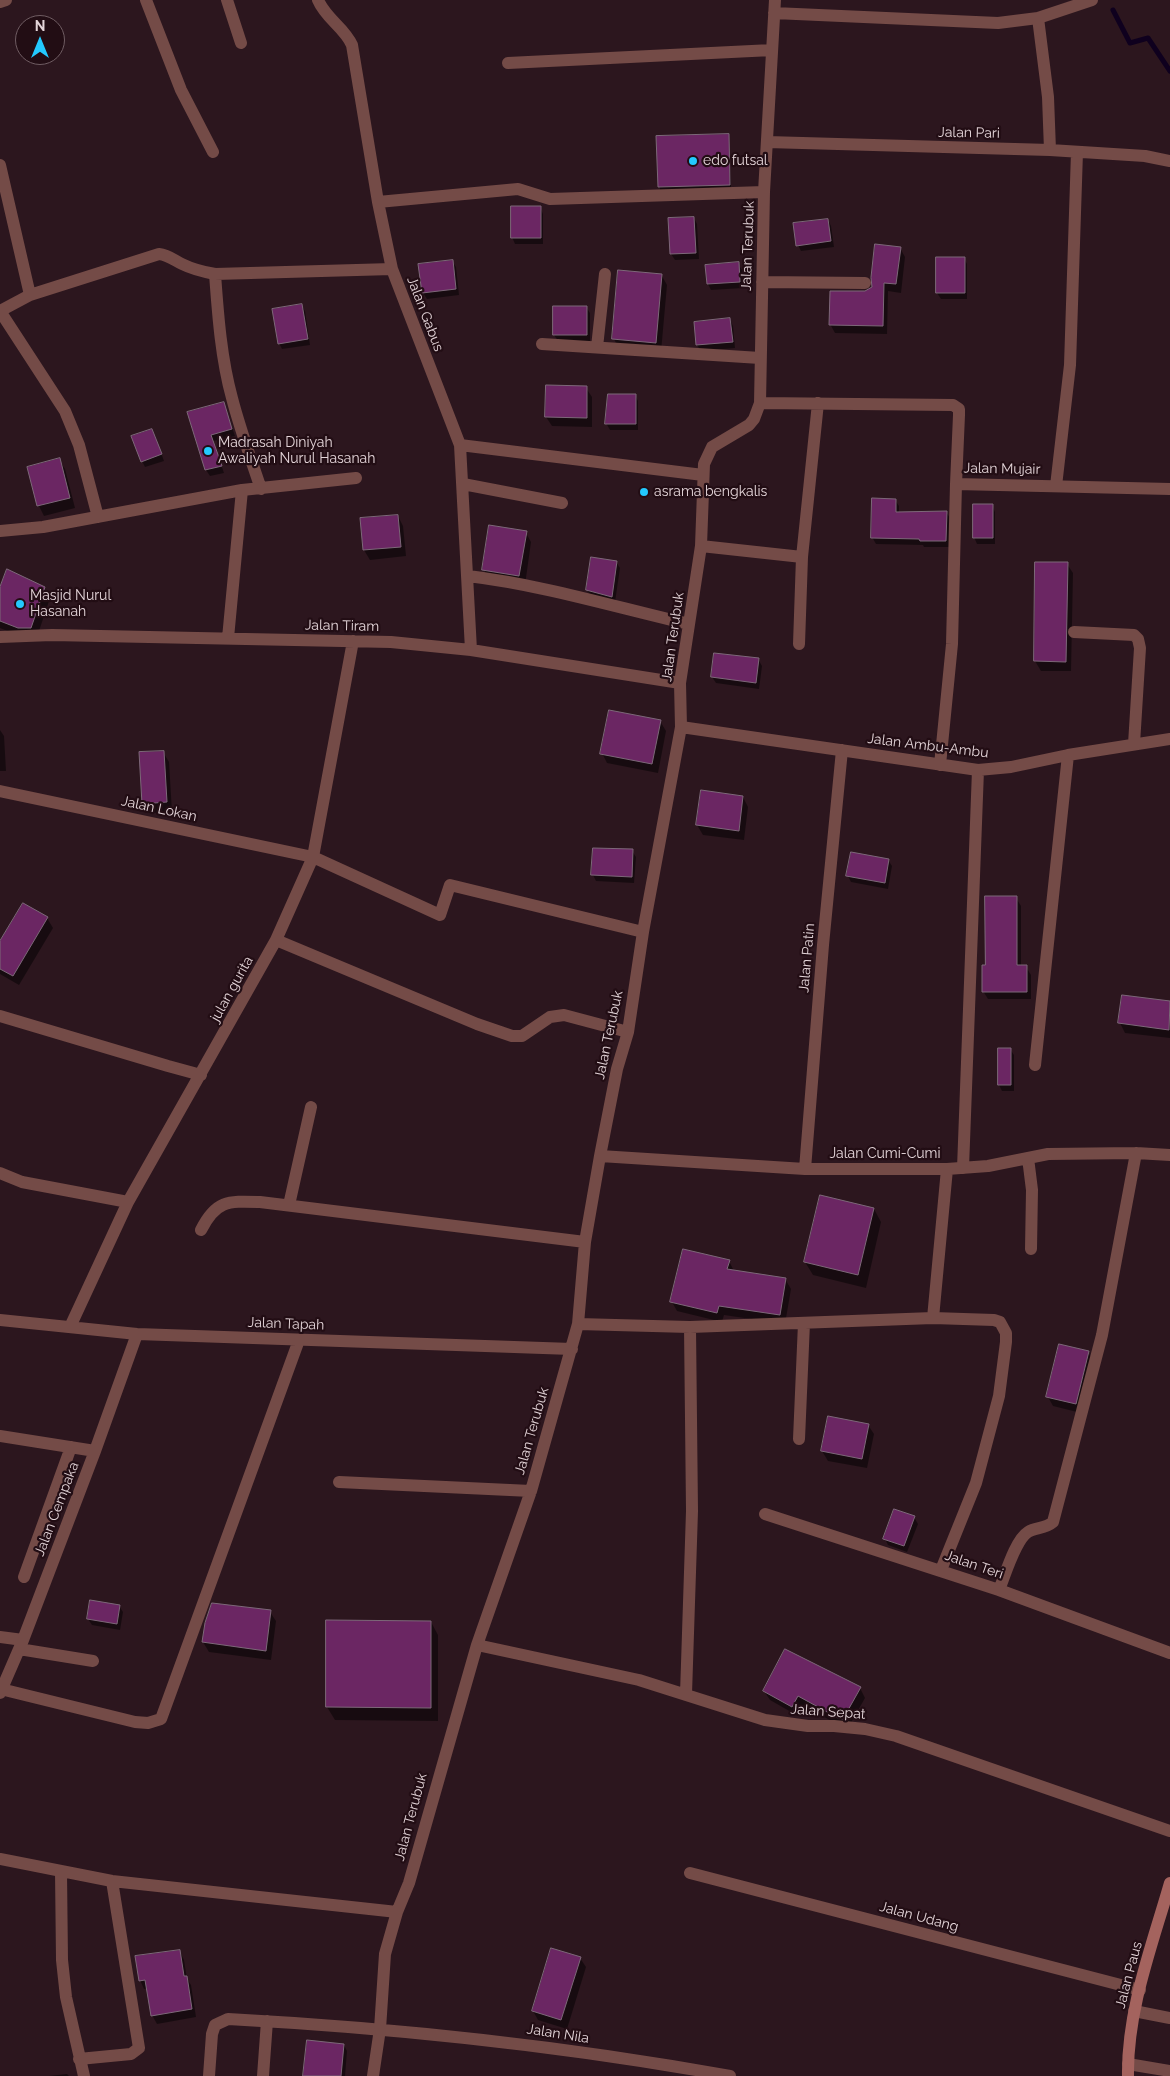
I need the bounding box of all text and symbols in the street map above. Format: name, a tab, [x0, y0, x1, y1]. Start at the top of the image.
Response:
north arrow	[15, 15, 65, 65]
text: N	[35, 18, 45, 34]
street label: Jalan Pari	[938, 124, 1000, 142]
place label: edo futsal	[703, 153, 768, 169]
marker: edo futsal	[687, 155, 699, 167]
street label: Jalan Terubuk	[738, 201, 758, 291]
street label: Jalan Gabus	[403, 274, 447, 354]
place label: Madrasah Diniyah Awaliyah Nurul Hasanah	[218, 435, 375, 468]
marker: Madrasah Diniyah Awaliyah Nurul Hasanah	[202, 445, 214, 457]
street label: Jalan Mujair	[963, 460, 1041, 478]
place label: asrama bengkalis	[654, 484, 767, 500]
marker: asrama bengkalis	[638, 486, 650, 498]
place label: Masjid Nurul Hasanah	[30, 588, 111, 620]
street label: Jalan Terubuk	[658, 591, 688, 683]
marker: Masjid Nurul Hasanah	[14, 598, 26, 610]
street label: Jalan Tiram	[305, 617, 379, 635]
street label: Jalan Ambu-Ambu	[867, 730, 989, 762]
street label: Jalan Lokan	[120, 793, 198, 825]
street label: Jalan Patin	[796, 923, 818, 993]
street label: julan gurita	[207, 953, 257, 1025]
street label: Jalan Terubuk	[591, 989, 627, 1081]
street label: Jalan Cumi-Cumi	[829, 1146, 941, 1162]
street label: Jalan Tapah	[247, 1314, 325, 1334]
street label: Jalan Terubuk	[511, 1385, 553, 1477]
street label: Jalan Cempaka	[31, 1460, 83, 1558]
street label: Jalan Teri	[943, 1547, 1005, 1583]
street label: Jalan Sepat	[790, 1701, 866, 1723]
street label: Jalan Terubuk	[391, 1771, 431, 1863]
street label: Jalan Udang	[878, 1898, 960, 1936]
street label: Jalan Paus	[1112, 1940, 1146, 2010]
street label: Jalan Nila	[526, 2021, 590, 2047]

